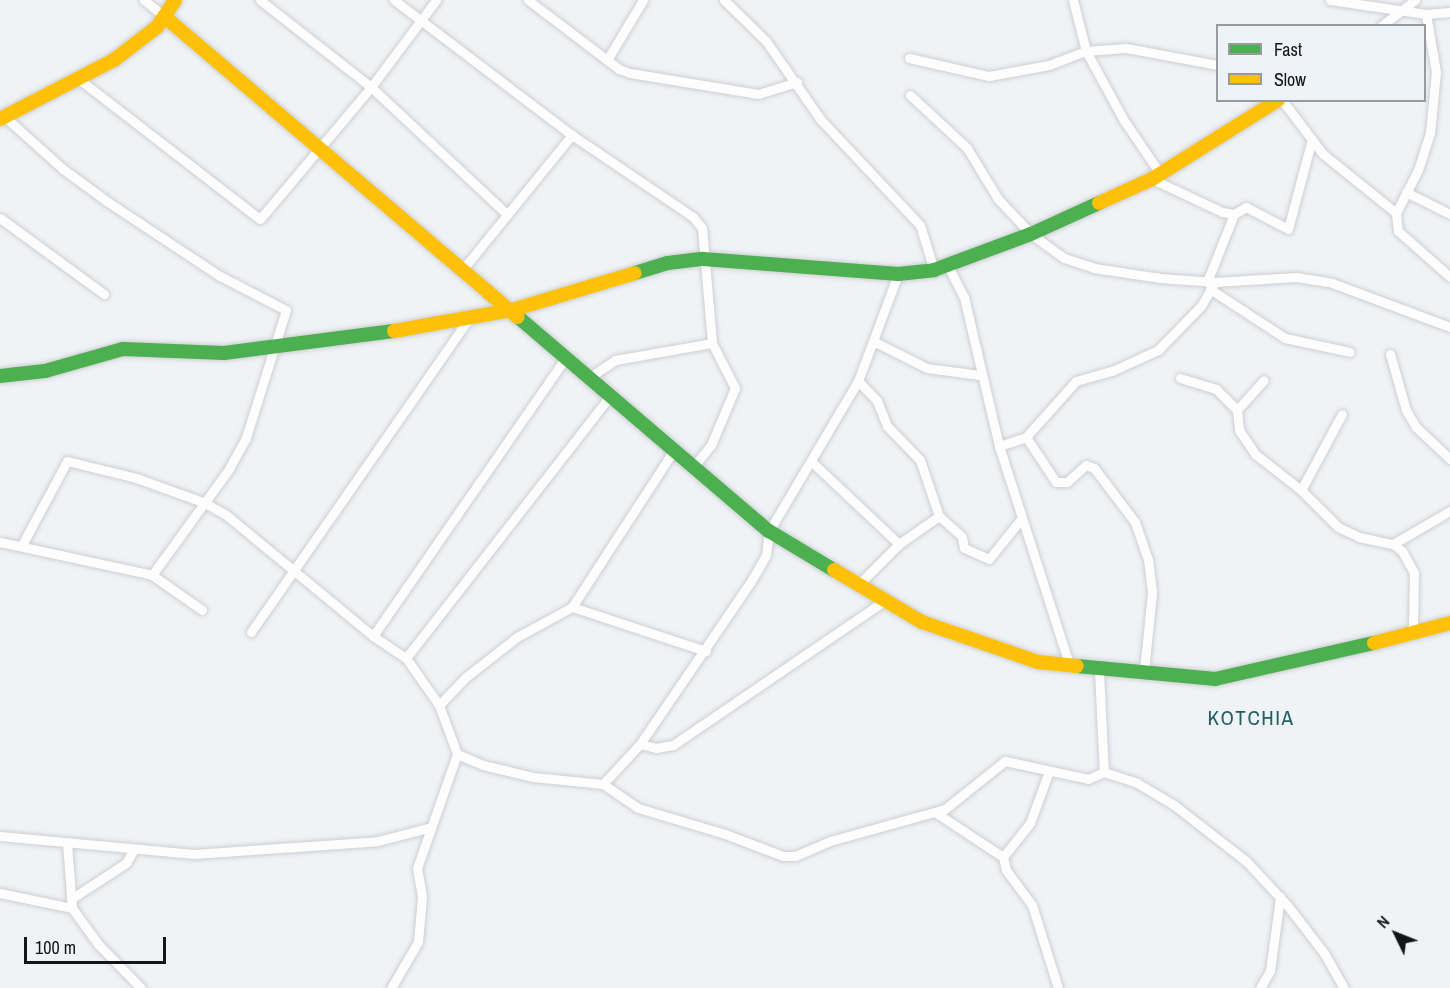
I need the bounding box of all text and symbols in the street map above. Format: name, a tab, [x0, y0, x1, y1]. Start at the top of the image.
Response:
legend	[1216, 24, 1426, 102]
text: Fast	[1274, 37, 1302, 62]
text: Slow	[1274, 67, 1306, 92]
district label: KOTCHIA	[1207, 705, 1295, 731]
north arrow	[1366, 904, 1426, 964]
text: N	[1372, 911, 1394, 933]
scale bar	[27, 925, 170, 963]
text: 100 m	[35, 935, 76, 960]

